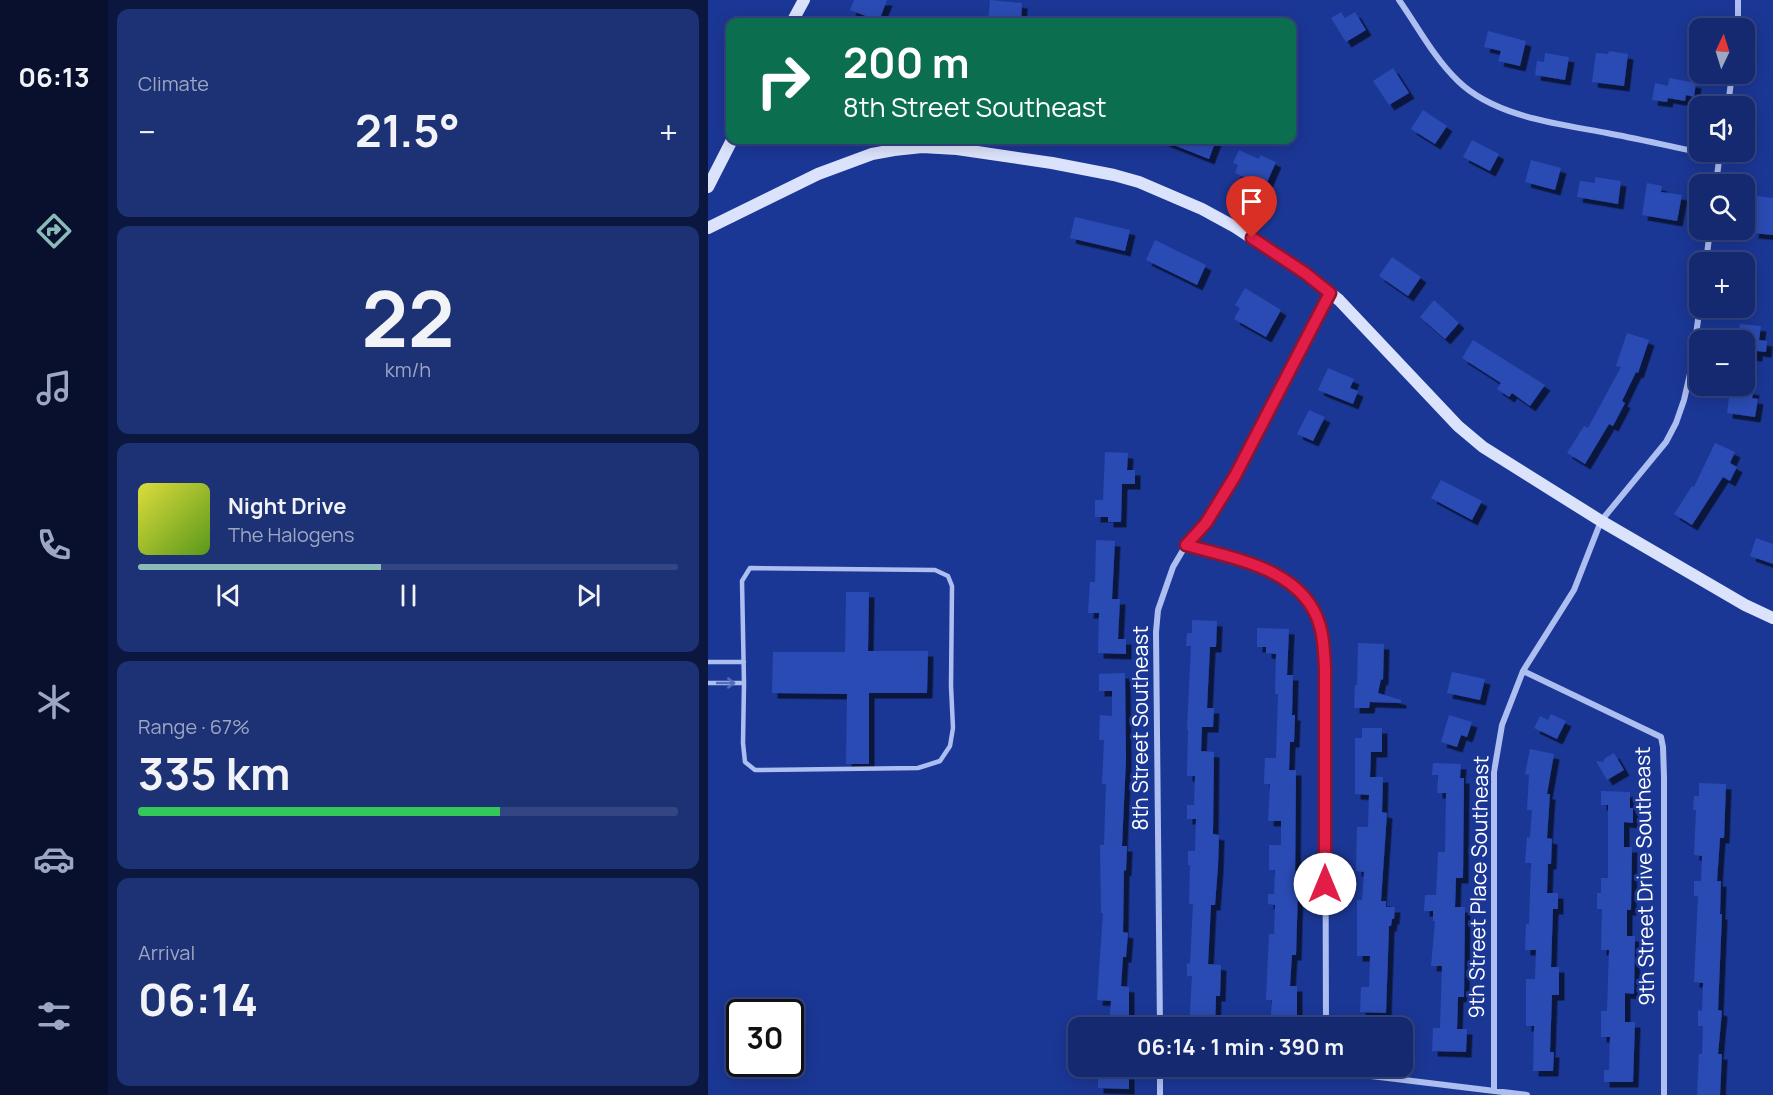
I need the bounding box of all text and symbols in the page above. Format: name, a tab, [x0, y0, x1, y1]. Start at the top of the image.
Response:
north arrow	[1689, 18, 1755, 84]
map controls	[1689, 18, 1755, 396]
text: 200 m	[843, 33, 969, 91]
icon: right	[744, 42, 822, 120]
text: 06:13	[18, 58, 90, 95]
text: Climate	[138, 70, 209, 97]
text: 8th Street Southeast	[843, 88, 1107, 125]
button: sound	[1689, 96, 1755, 162]
text: 21.5°	[355, 99, 460, 161]
text: −	[138, 109, 156, 154]
text: +	[659, 109, 678, 154]
button: search	[1689, 174, 1755, 240]
pin	[1226, 176, 1277, 238]
icon: arrive	[1235, 185, 1268, 218]
icon: directions	[33, 210, 75, 252]
button: +	[1689, 252, 1755, 318]
text: 22	[362, 264, 454, 370]
button: −	[1689, 330, 1755, 396]
text: km/h	[385, 356, 431, 383]
icon: music	[33, 367, 75, 409]
text: Night Drive	[228, 491, 347, 521]
text: The Halogens	[228, 521, 354, 548]
icon: phone	[33, 524, 75, 566]
icon: previous	[212, 579, 245, 612]
icon: pause	[392, 579, 425, 612]
icon: next	[572, 579, 605, 612]
street label: 8th Street Southeast	[1126, 625, 1154, 831]
one-way arrow	[716, 677, 736, 689]
icon: climate	[33, 681, 75, 723]
text: Range · 67%	[138, 713, 250, 740]
text: 335 km	[138, 742, 290, 804]
street label: 9th Street Drive Southeast	[1628, 746, 1660, 1006]
street label: 9th Street Place Southeast	[1462, 755, 1494, 1019]
icon: car	[33, 838, 75, 880]
position arrow	[1293, 852, 1357, 916]
text: Arrival	[138, 939, 195, 966]
text: 06:14	[138, 968, 258, 1030]
icon: filters	[33, 995, 75, 1037]
speed limit sign: 30	[726, 999, 804, 1077]
text: 06:14 · 1 min · 390 m	[1137, 1032, 1344, 1062]

